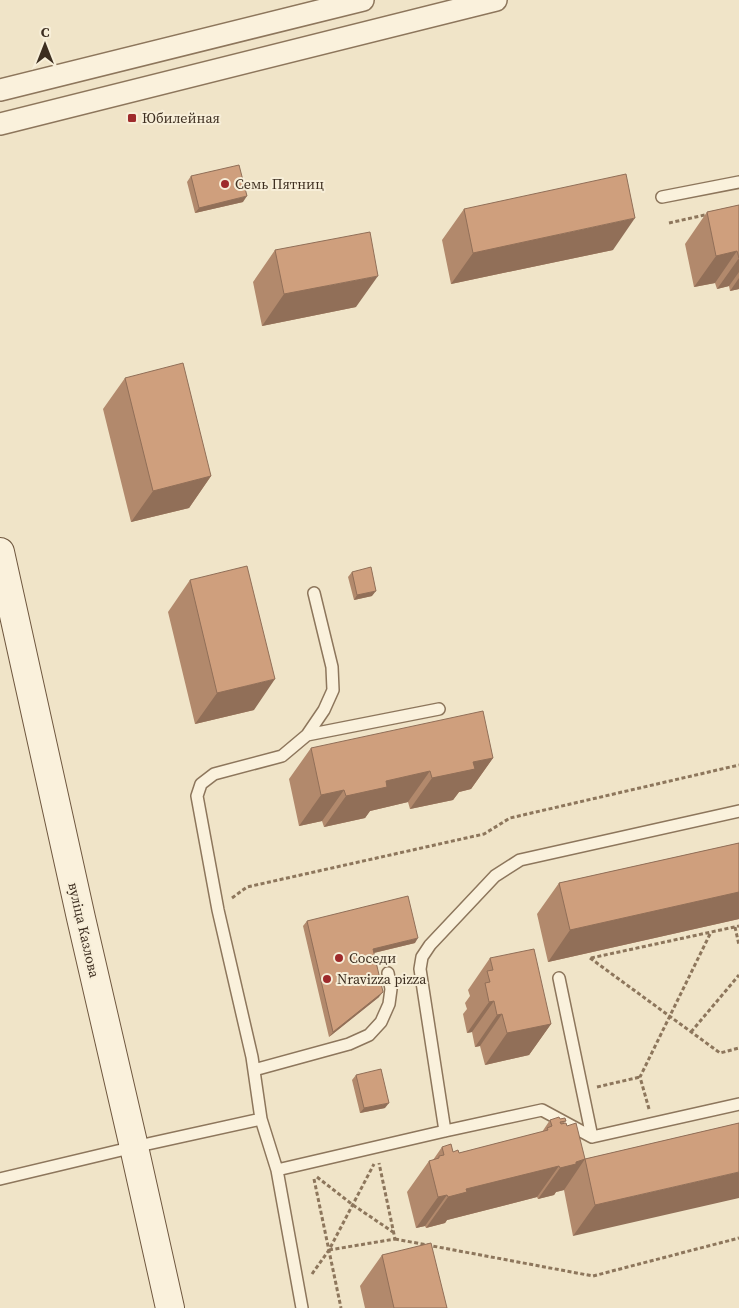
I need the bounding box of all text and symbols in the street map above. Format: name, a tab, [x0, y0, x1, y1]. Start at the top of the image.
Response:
north arrow	[20, 20, 70, 70]
text: С	[41, 22, 50, 42]
place label: Юбилейная	[142, 108, 220, 128]
marker: Юбилейная	[126, 112, 138, 124]
place label: Семь Пятниц	[235, 174, 324, 194]
marker: Семь Пятниц	[219, 178, 231, 190]
street label: вуліца Казлова	[63, 880, 105, 981]
place label: Соседи	[349, 948, 396, 968]
marker: Соседи	[333, 952, 345, 964]
place label: Nravizza pizza	[337, 969, 427, 989]
marker: Nravizza pizza	[321, 973, 333, 985]

